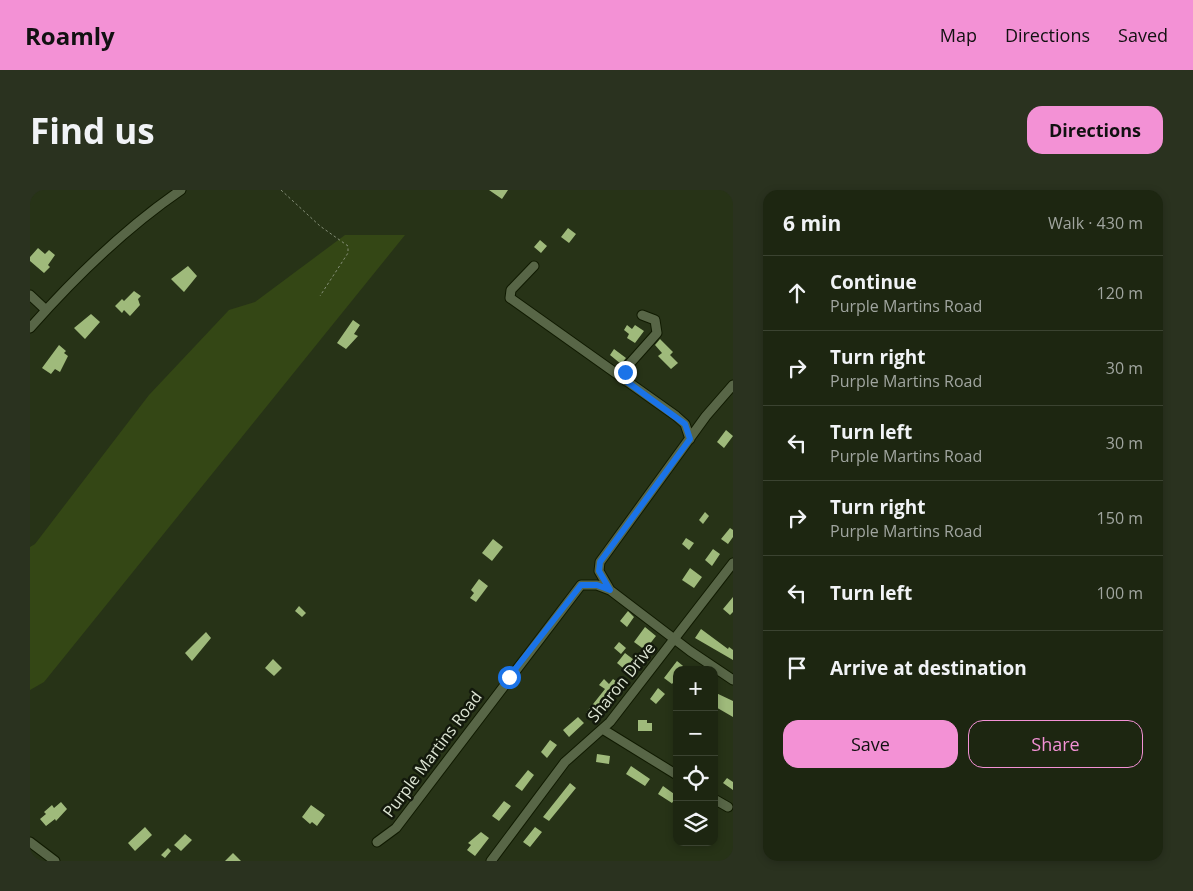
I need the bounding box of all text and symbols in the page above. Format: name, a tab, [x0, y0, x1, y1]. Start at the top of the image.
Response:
text: Roamly	[25, 19, 115, 52]
text: Map	[940, 23, 977, 47]
text: Directions	[1005, 23, 1090, 47]
text: Saved	[1118, 23, 1168, 47]
button: Directions	[1027, 106, 1163, 154]
text: Find us	[30, 107, 155, 154]
text: 6 min	[783, 209, 841, 237]
text: Walk · 430 m	[1048, 212, 1143, 234]
text: Continue	[830, 269, 917, 295]
icon: ahead	[783, 279, 811, 307]
text: 120 m	[1097, 282, 1143, 304]
text: Purple Martins Road	[830, 295, 982, 317]
text: Turn right	[830, 344, 925, 370]
icon: right	[783, 354, 811, 382]
text: 30 m	[1106, 357, 1143, 379]
route end	[614, 361, 637, 384]
text: Purple Martins Road	[830, 370, 982, 392]
text: Turn left	[830, 419, 912, 445]
icon: left	[783, 429, 811, 457]
text: 30 m	[1106, 432, 1143, 454]
text: Purple Martins Road	[830, 445, 982, 467]
text: Turn right	[830, 494, 925, 520]
icon: right	[783, 504, 811, 532]
text: 150 m	[1097, 507, 1143, 529]
text: Purple Martins Road	[830, 520, 982, 542]
icon: left	[783, 579, 811, 607]
text: Turn left	[830, 580, 912, 606]
text: 100 m	[1097, 582, 1143, 604]
street label: Sharon Drive	[582, 637, 660, 727]
icon: arrive	[783, 654, 811, 682]
text: Arrive at destination	[830, 655, 1027, 681]
route start	[498, 666, 521, 689]
map controls	[673, 666, 718, 846]
button: +	[673, 666, 718, 711]
street label: Purple Martins Road	[377, 687, 487, 821]
button: −	[673, 711, 718, 756]
button: Save	[783, 720, 958, 768]
button: Share	[968, 720, 1143, 768]
button: locate	[673, 756, 718, 801]
button: layers	[673, 801, 718, 846]

